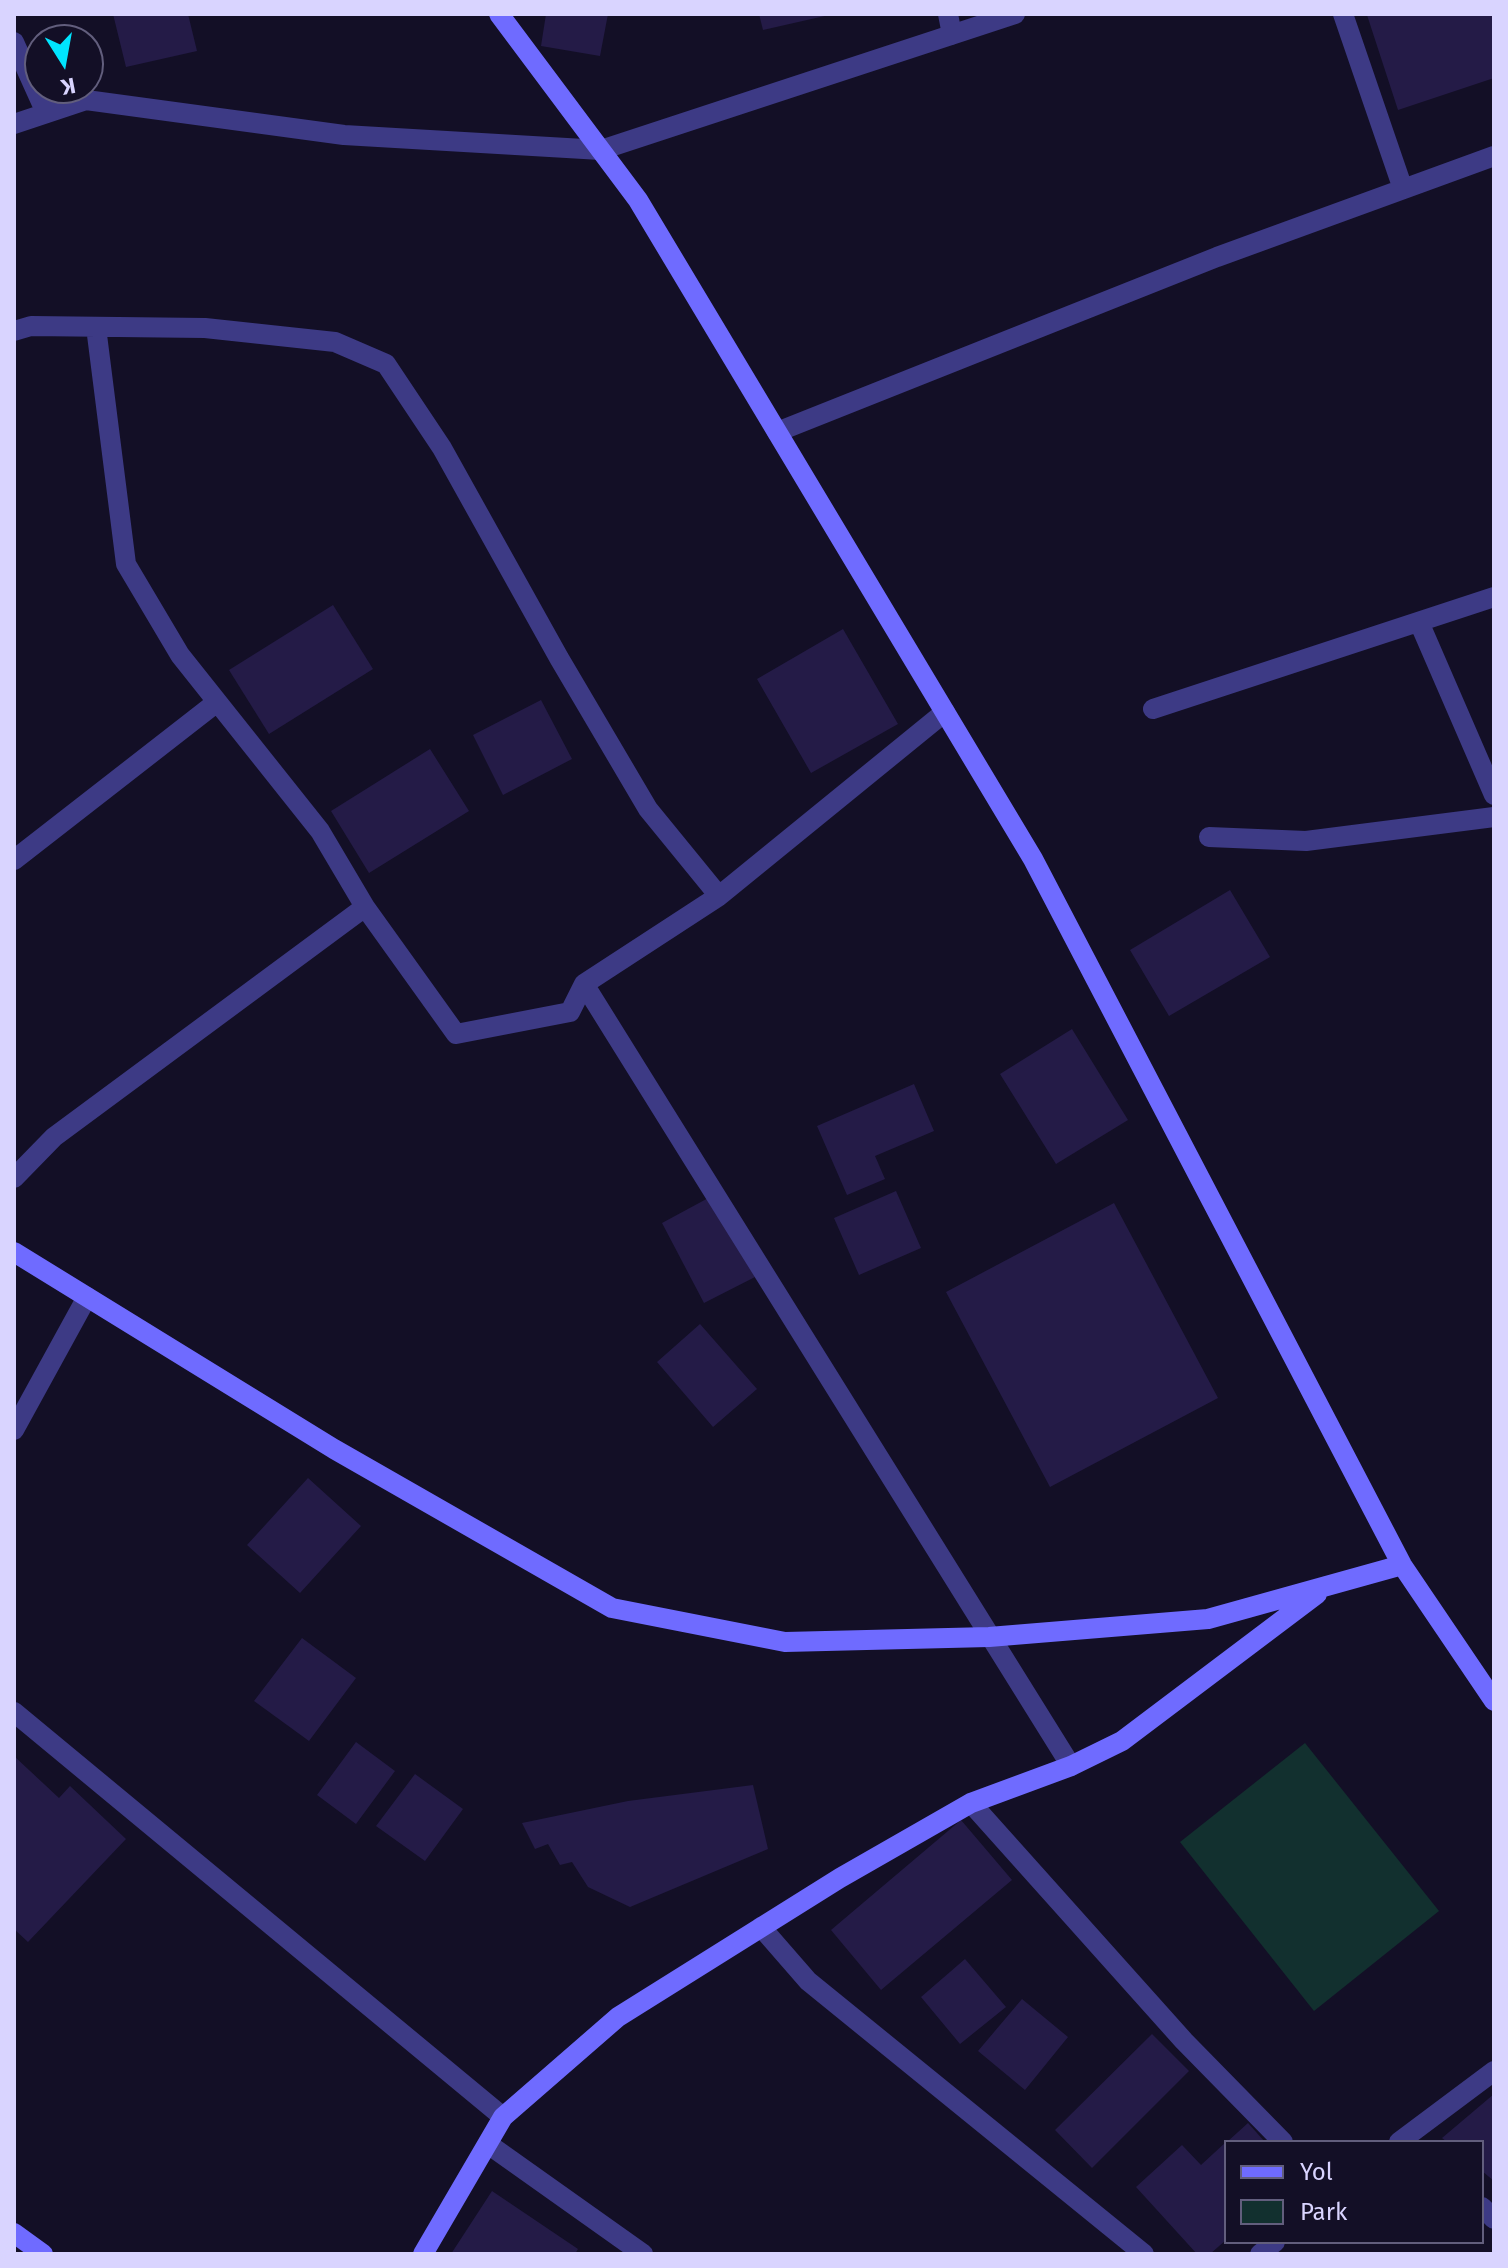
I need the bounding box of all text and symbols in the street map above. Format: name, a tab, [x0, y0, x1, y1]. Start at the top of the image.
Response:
north arrow	[24, 24, 104, 104]
text: K	[59, 72, 78, 101]
legend	[1224, 2140, 1484, 2244]
text: Yol	[1300, 2158, 1333, 2186]
text: Park	[1300, 2198, 1347, 2226]

